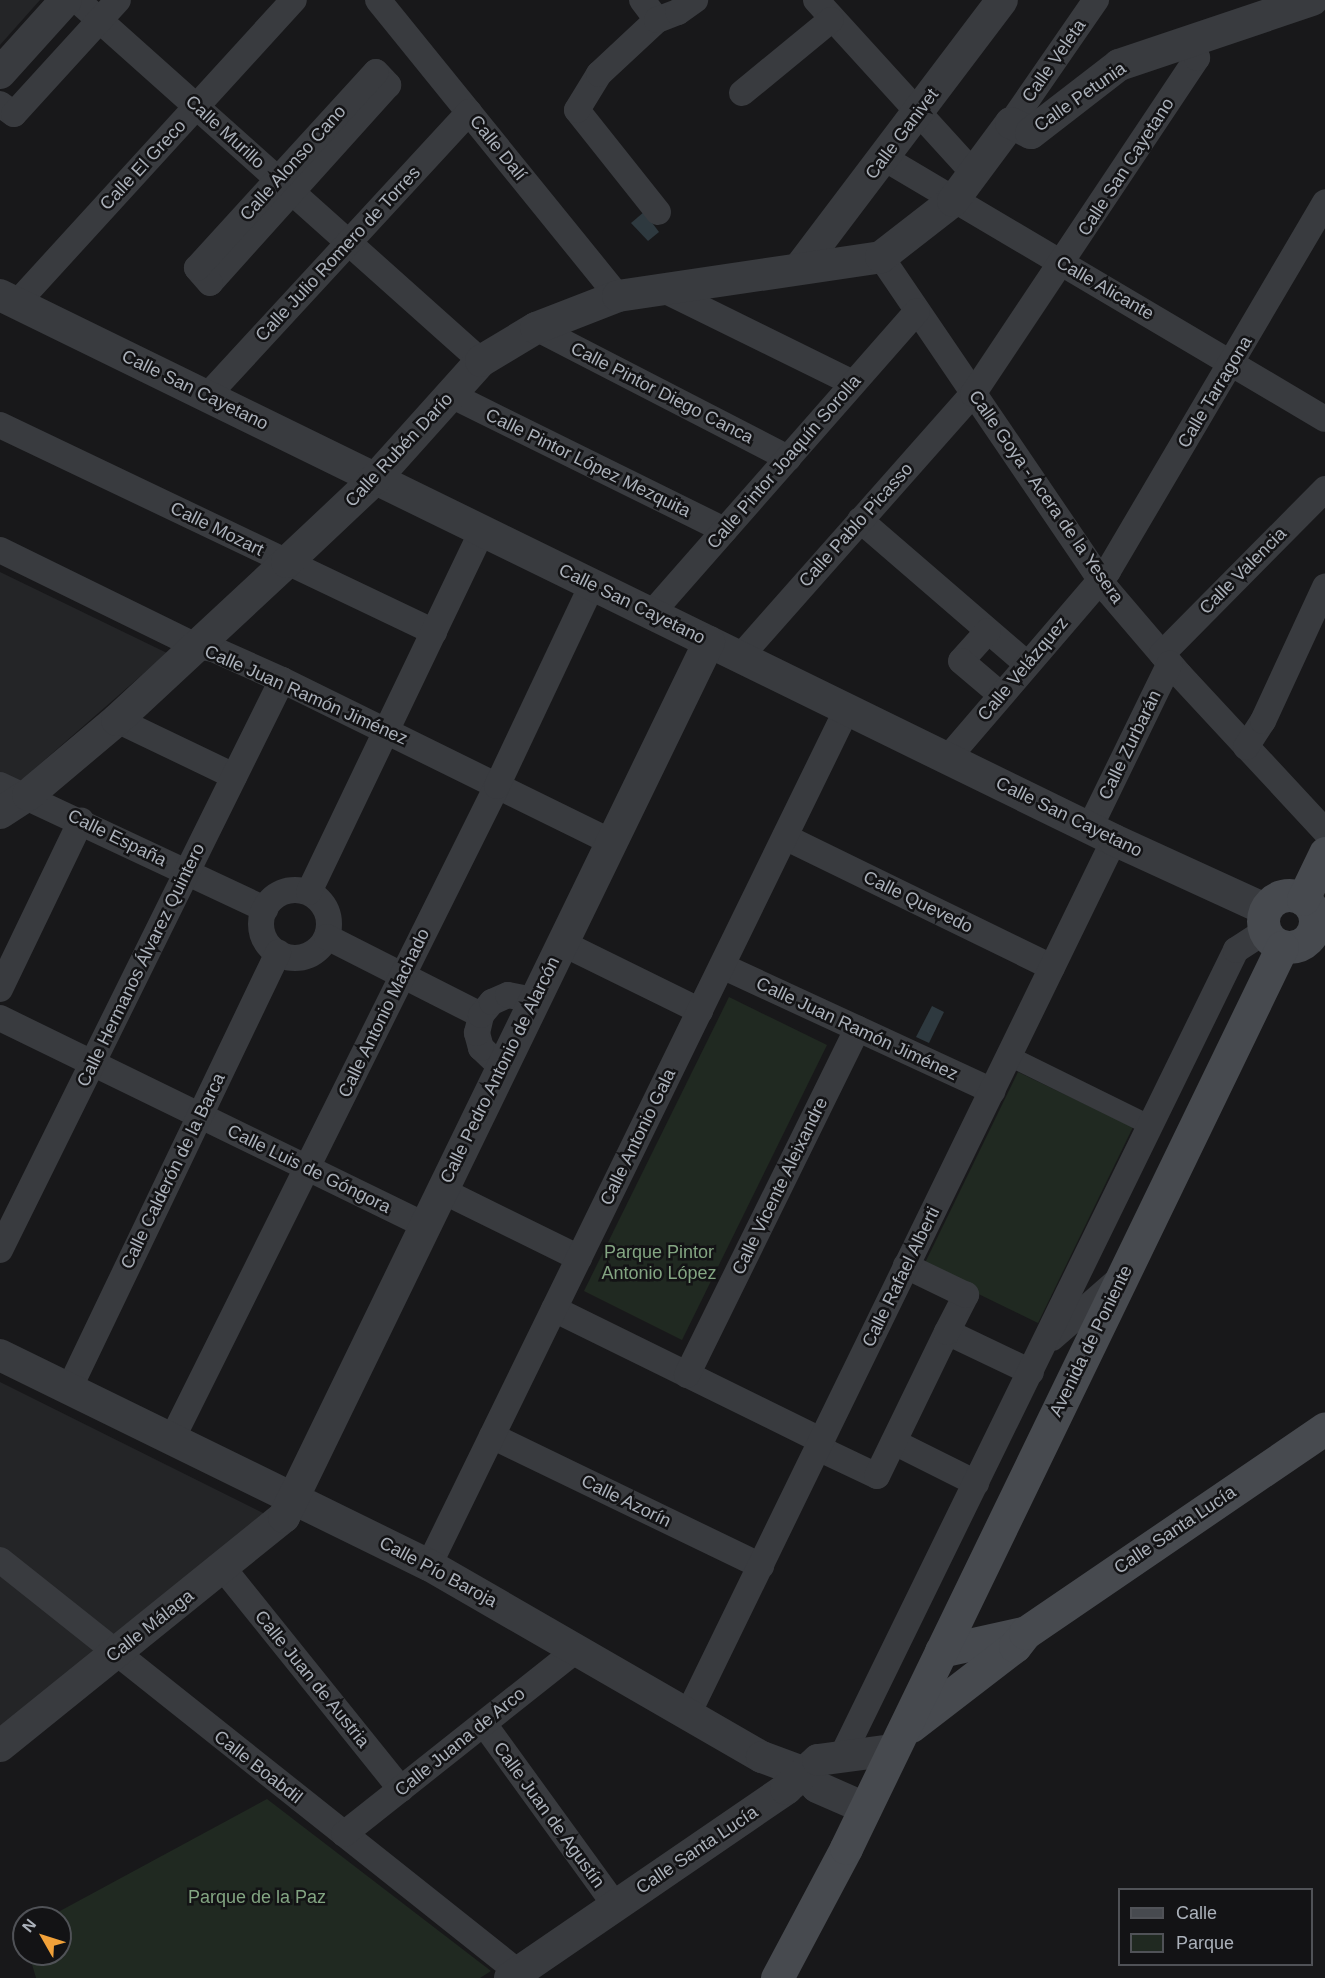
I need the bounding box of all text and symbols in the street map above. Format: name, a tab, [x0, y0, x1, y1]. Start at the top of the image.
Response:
street label: Calle Veleta	[1018, 15, 1090, 107]
street label: Calle Petunia	[1030, 57, 1130, 137]
street label: Calle Ganivet	[861, 84, 943, 184]
street label: Calle Murillo	[181, 91, 269, 173]
street label: Calle San Cayetano	[1073, 94, 1179, 240]
street label: Calle Alonso Cano	[235, 100, 351, 226]
street label: Calle Dalí	[465, 111, 531, 185]
street label: Calle El Greco	[96, 115, 190, 215]
street label: Calle Julio Romero de Torres	[251, 162, 425, 346]
street label: Calle Alicante	[1052, 251, 1158, 325]
street label: Calle Tarragona	[1173, 332, 1257, 452]
street label: Calle Pintor Diego Canca	[567, 338, 757, 448]
street label: Calle San Cayetano	[118, 345, 272, 435]
street label: Calle Pintor Joaquín Sorolla	[703, 371, 865, 553]
street label: Calle Goya - Acera de la Yesera	[964, 386, 1128, 608]
street label: Calle Rubén Darío	[341, 388, 457, 512]
street label: Calle Pintor López Mezquita	[482, 404, 694, 522]
street label: Calle Pablo Picasso	[794, 458, 918, 592]
street label: Calle Mozart	[167, 497, 267, 561]
street label: Calle Valencia	[1195, 523, 1291, 619]
street label: Calle San Cayetano	[555, 559, 709, 649]
street label: Calle Velázquez	[973, 613, 1073, 725]
street label: Calle Juan Ramón Jiménez	[201, 640, 411, 750]
street label: Calle Zurbarán	[1094, 687, 1166, 803]
street label: Calle San Cayetano	[992, 772, 1146, 862]
street label: Calle España	[64, 805, 170, 871]
street label: Calle Hermanos Álvarez Quintero	[73, 840, 209, 1090]
street label: Calle Quevedo	[860, 866, 976, 938]
street label: Calle Antonio Machado	[333, 925, 435, 1101]
street label: Calle Pedro Antonio de Alarcón	[435, 952, 565, 1188]
street label: Calle Juan Ramón Jiménez	[753, 973, 961, 1085]
street label: Calle Antonio Gala	[595, 1065, 681, 1209]
street label: Calle Calderón de la Barca	[116, 1070, 230, 1272]
street label: Calle Vicente Aleixandre	[727, 1093, 833, 1279]
street label: Calle Luis de Góngora	[224, 1120, 394, 1218]
street label: Calle Rafael Alberti	[858, 1203, 944, 1351]
park label: Parque Pintor Antonio López	[601, 1242, 717, 1284]
street label: Avenida de Poniente	[1045, 1262, 1137, 1420]
street label: Calle Azorín	[577, 1470, 675, 1532]
street label: Calle Santa Lucía	[1110, 1481, 1240, 1579]
street label: Calle Pío Baroja	[376, 1532, 500, 1612]
street label: Calle Málaga	[102, 1585, 198, 1667]
street label: Calle Juan de Austria	[250, 1606, 374, 1752]
street label: Calle Juana de Arco	[390, 1683, 530, 1801]
street label: Calle Boabdil	[210, 1726, 306, 1808]
street label: Calle Juan de Agustín	[489, 1737, 609, 1893]
street label: Calle Santa Lucía	[632, 1801, 762, 1899]
park label: Parque de la Paz	[188, 1886, 326, 1908]
legend	[1118, 1888, 1313, 1966]
text: Calle	[1176, 1903, 1217, 1923]
north arrow	[12, 1906, 72, 1966]
text: N	[19, 1916, 39, 1935]
text: Parque	[1176, 1933, 1234, 1953]

